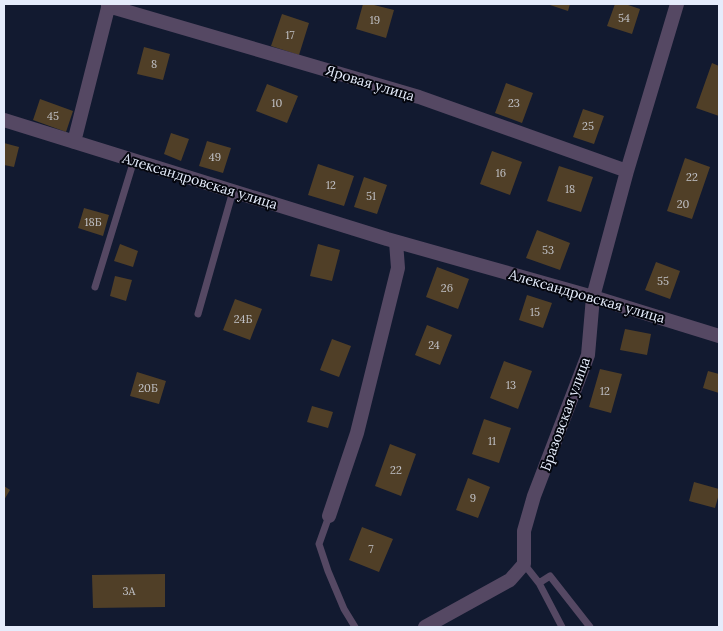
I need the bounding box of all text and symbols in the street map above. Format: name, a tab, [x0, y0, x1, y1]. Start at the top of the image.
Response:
house number: 54	[618, 11, 630, 25]
house number: 19	[370, 13, 380, 27]
house number: 17	[285, 28, 295, 42]
house number: 8	[151, 57, 157, 71]
street label: Яровая улица	[323, 61, 417, 105]
house number: 10	[272, 96, 283, 110]
house number: 23	[508, 96, 520, 110]
house number: 45	[47, 109, 59, 123]
house number: 25	[582, 119, 594, 133]
street label: Александровская улица	[119, 149, 280, 213]
house number: 49	[209, 150, 221, 164]
house number: 16	[496, 166, 506, 180]
house number: 22	[686, 170, 698, 184]
house number: 12	[326, 178, 336, 192]
house number: 18	[565, 182, 575, 196]
house number: 51	[366, 189, 376, 203]
house number: 20	[677, 197, 690, 211]
house number: 18Б	[84, 215, 102, 229]
house number: 53	[542, 243, 554, 257]
street label: Александровская улица	[506, 265, 667, 327]
house number: 55	[657, 274, 669, 288]
house number: 26	[441, 281, 453, 295]
house number: 15	[530, 305, 540, 319]
house number: 24Б	[234, 312, 252, 326]
house number: 24	[428, 338, 440, 352]
street label: Бразовская улица	[536, 355, 594, 473]
house number: 13	[506, 378, 516, 392]
house number: 20Б	[138, 381, 158, 395]
house number: 12	[600, 384, 610, 398]
house number: 11	[488, 434, 496, 448]
house number: 22	[390, 463, 402, 477]
house number: 9	[470, 491, 476, 505]
house number: 7	[368, 542, 374, 556]
house number: 3А	[122, 584, 137, 598]

